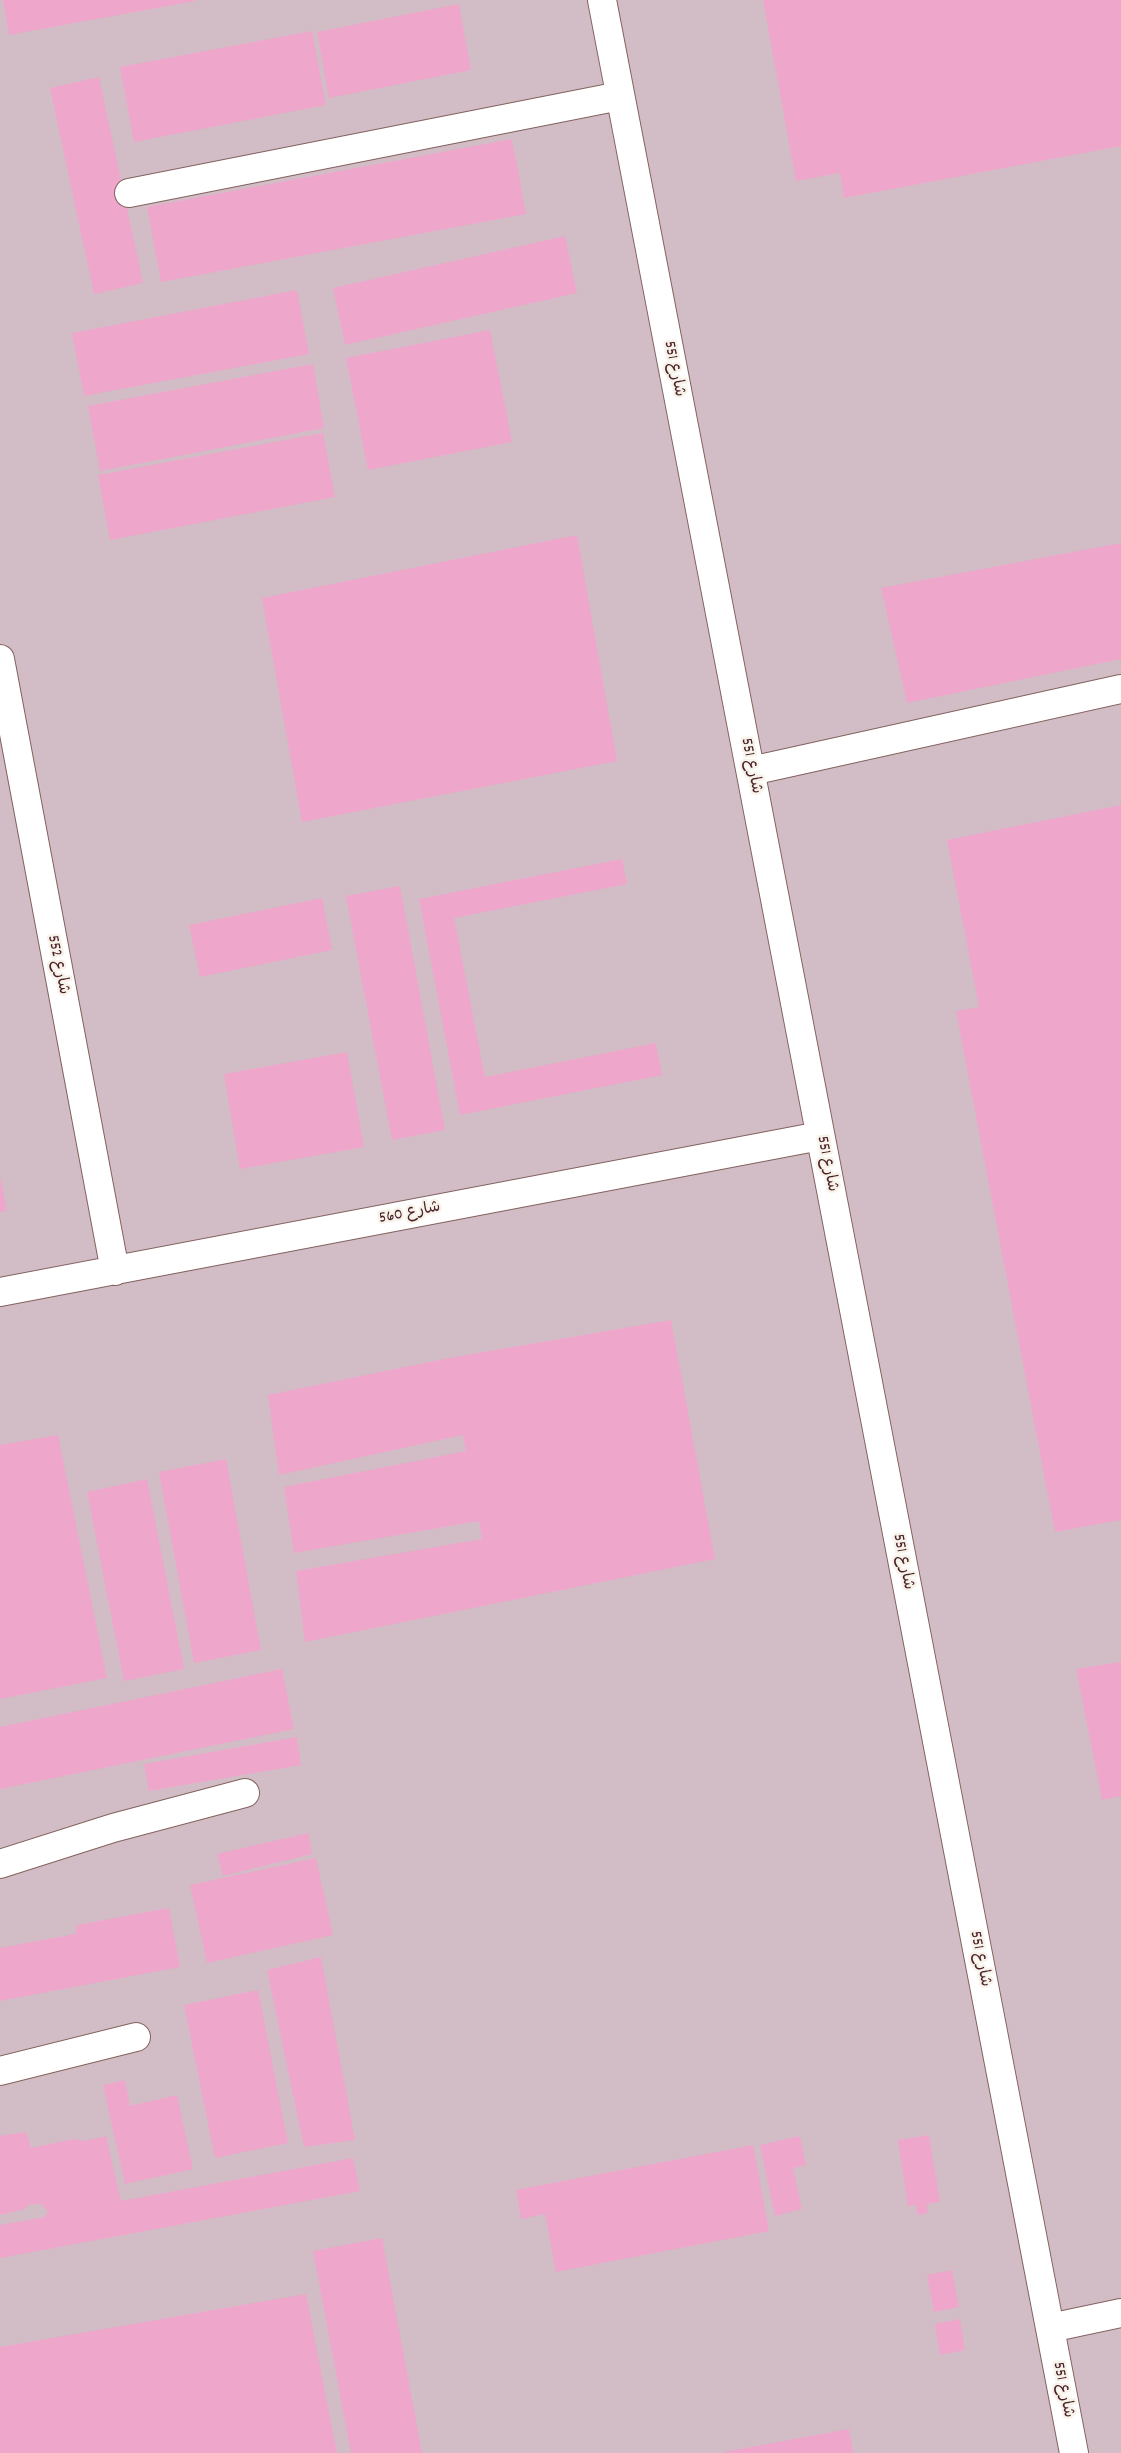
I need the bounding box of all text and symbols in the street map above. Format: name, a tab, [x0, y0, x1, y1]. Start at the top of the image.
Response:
street label: شارع 551	[658, 339, 688, 399]
street label: شارع 551	[735, 736, 765, 796]
street label: شارع 552	[42, 934, 72, 996]
street label: شارع 551	[811, 1134, 841, 1194]
street label: شارع 560	[378, 1199, 442, 1229]
street label: شارع 551	[887, 1532, 917, 1592]
street label: شارع 551	[964, 1929, 994, 1989]
street label: شارع 551	[1047, 2360, 1077, 2420]

